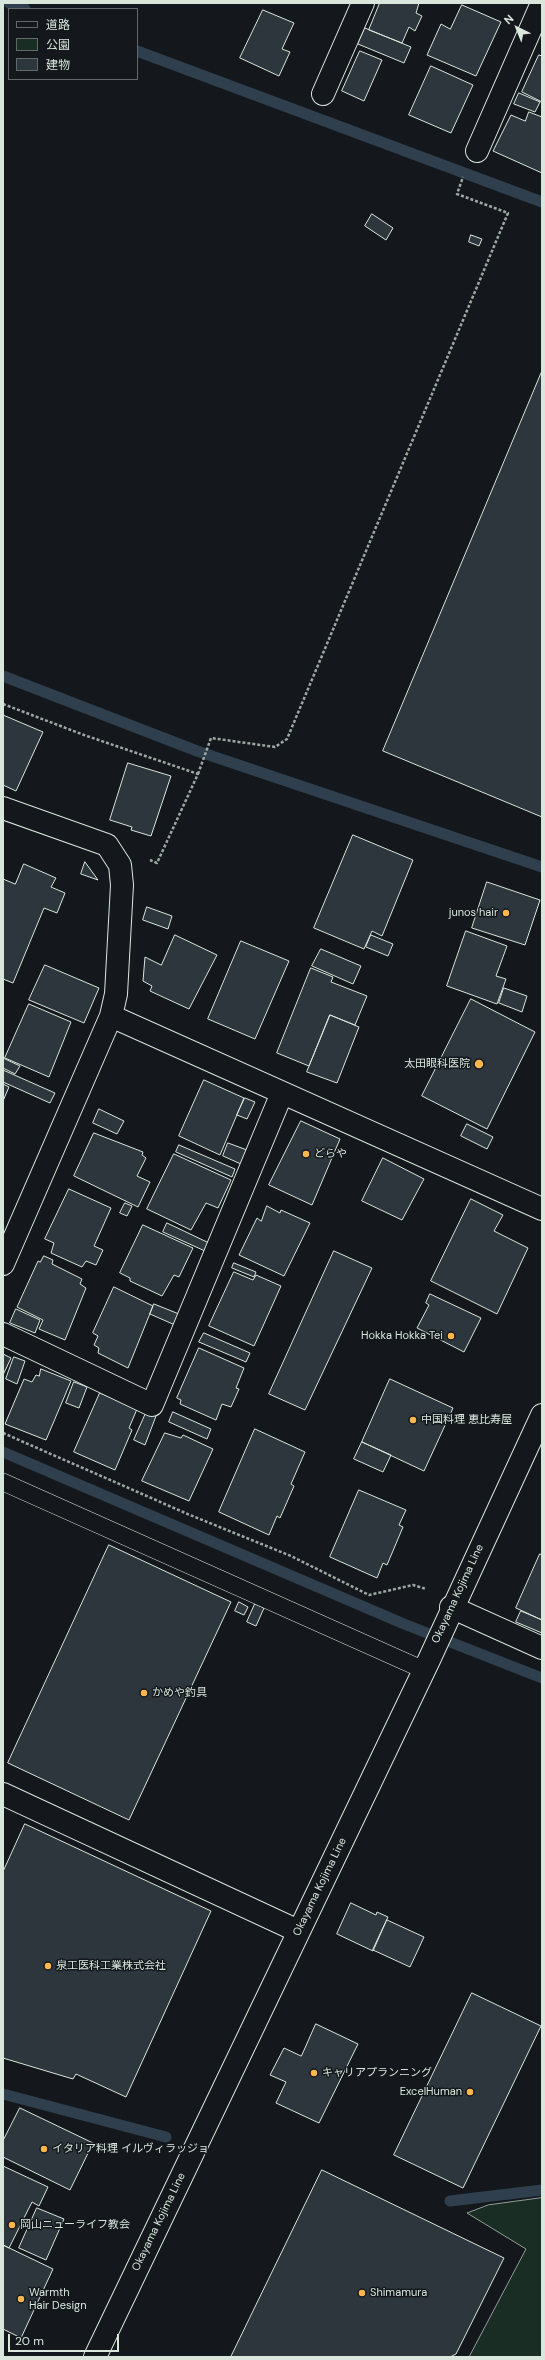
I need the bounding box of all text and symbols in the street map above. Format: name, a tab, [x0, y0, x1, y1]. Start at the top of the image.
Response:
legend	[8, 8, 138, 80]
north arrow	[497, 8, 537, 48]
text: N	[501, 11, 517, 27]
text: 道路	[46, 17, 70, 33]
text: 公園	[46, 37, 70, 53]
text: 建物	[46, 57, 70, 73]
place label: junos hair	[449, 906, 498, 920]
marker: junos hair	[501, 908, 511, 918]
place label: 太田眼科医院	[404, 1057, 470, 1071]
marker: 太田眼科医院	[473, 1058, 485, 1070]
place label: どらや	[314, 1147, 347, 1161]
marker: どらや	[301, 1149, 311, 1159]
place label: Hokka Hokka Tei	[361, 1329, 443, 1343]
marker: Hokka Hokka Tei	[446, 1331, 456, 1341]
place label: 中国料理 恵比寿屋	[421, 1413, 512, 1427]
marker: 中国料理 恵比寿屋	[408, 1415, 418, 1425]
street label: Okayama Kojima Line	[429, 1542, 487, 1646]
place label: かめや釣具	[152, 1686, 207, 1700]
marker: かめや釣具	[139, 1688, 149, 1698]
street label: Okayama Kojima Line	[290, 1836, 350, 1938]
place label: 泉工医科工業株式会社	[56, 1959, 166, 1973]
marker: 泉工医科工業株式会社	[43, 1961, 53, 1971]
place label: キャリアプランニング	[322, 2066, 432, 2080]
marker: キャリアプランニング	[309, 2068, 319, 2078]
place label: ExcelHuman	[400, 2085, 462, 2099]
marker: ExcelHuman	[465, 2087, 475, 2097]
place label: イタリア料理 イルヴィラッジョ	[52, 2142, 209, 2156]
marker: イタリア料理 イルヴィラッジョ	[39, 2144, 49, 2154]
street label: Okayama Kojima Line	[129, 2171, 189, 2273]
place label: 岡山ニューライフ教会	[20, 2218, 130, 2232]
marker: 岡山ニューライフ教会	[7, 2220, 17, 2230]
place label: Warmth Hair Design	[29, 2286, 87, 2312]
place label: Shimamura	[370, 2286, 427, 2300]
marker: Shimamura	[357, 2288, 367, 2298]
marker: Warmth Hair Design	[16, 2294, 26, 2304]
scale bar	[10, 2326, 121, 2352]
text: 20 m	[15, 2333, 44, 2349]

